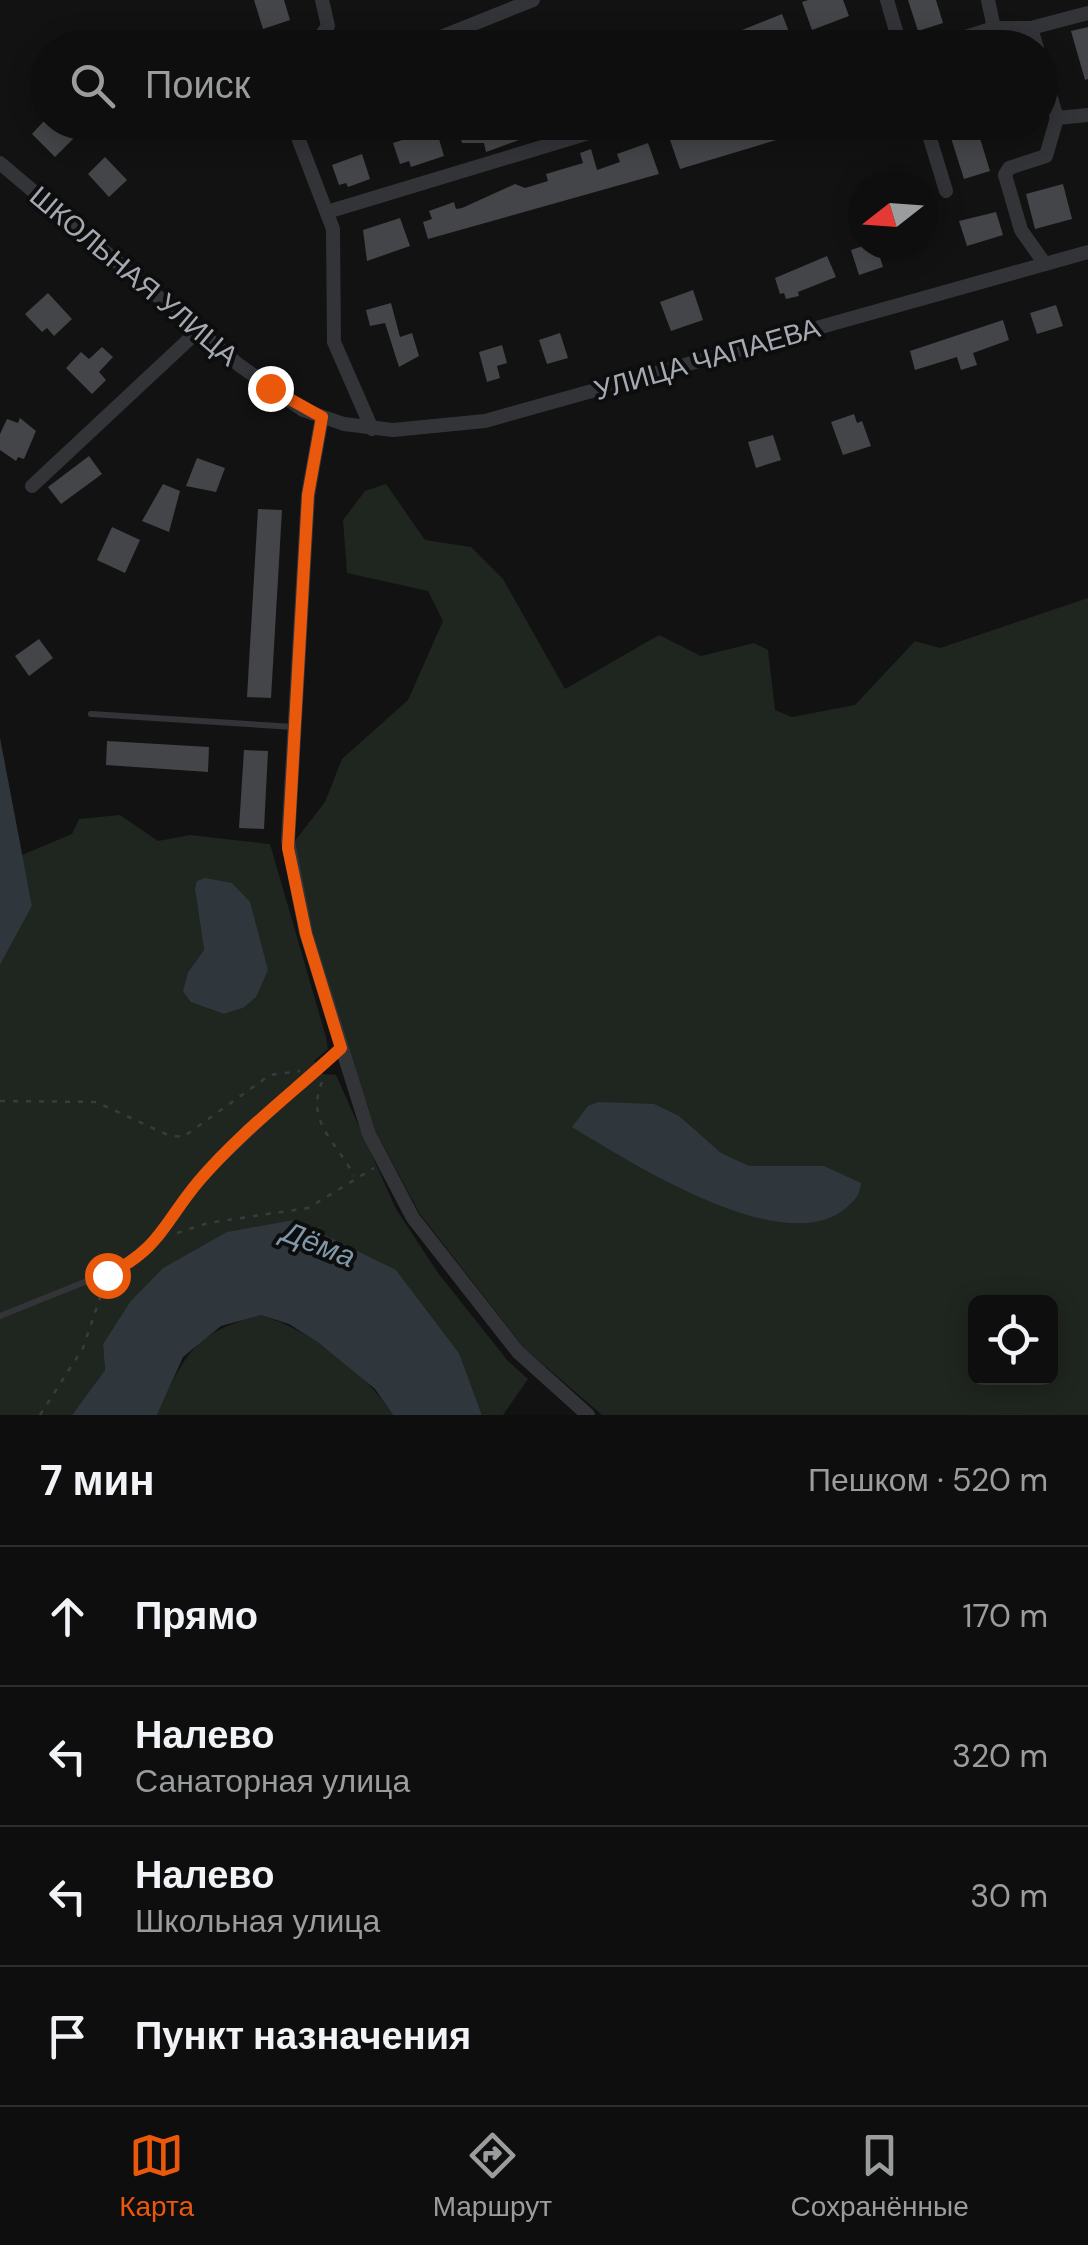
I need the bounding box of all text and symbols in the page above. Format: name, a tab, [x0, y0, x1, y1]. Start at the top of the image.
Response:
search box	[30, 30, 1058, 140]
icon: search	[65, 58, 120, 113]
text: Поиск	[145, 60, 250, 110]
north arrow	[848, 170, 938, 260]
street label: ШКОЛЬНАЯ УЛИЦА	[22, 178, 246, 374]
street label: УЛИЦА ЧАПАЕВА	[590, 309, 824, 409]
route end	[248, 366, 294, 412]
water label: Дёма	[274, 1211, 361, 1276]
route start	[85, 1253, 131, 1299]
map controls	[968, 1295, 1058, 1385]
button: locate	[968, 1295, 1058, 1385]
text: 7 мин	[40, 1453, 155, 1508]
text: Пешком · 520 m	[808, 1459, 1048, 1501]
icon: ahead	[40, 1589, 95, 1644]
text: Прямо	[135, 1591, 258, 1641]
text: 170 m	[962, 1595, 1048, 1637]
text: Налево	[135, 1710, 274, 1760]
icon: left	[40, 1729, 95, 1784]
text: 320 m	[952, 1735, 1048, 1777]
text: Санаторная улица	[135, 1760, 410, 1802]
text: Налево	[135, 1850, 274, 1900]
icon: left	[40, 1869, 95, 1924]
text: 30 m	[970, 1875, 1048, 1917]
text: Школьная улица	[135, 1900, 380, 1942]
icon: arrive	[40, 2009, 95, 2064]
text: Пункт назначения	[135, 2011, 471, 2061]
tab: Карта	[119, 2128, 194, 2225]
tab: Маршрут	[433, 2128, 552, 2225]
tab: Сохранённые	[790, 2128, 969, 2225]

